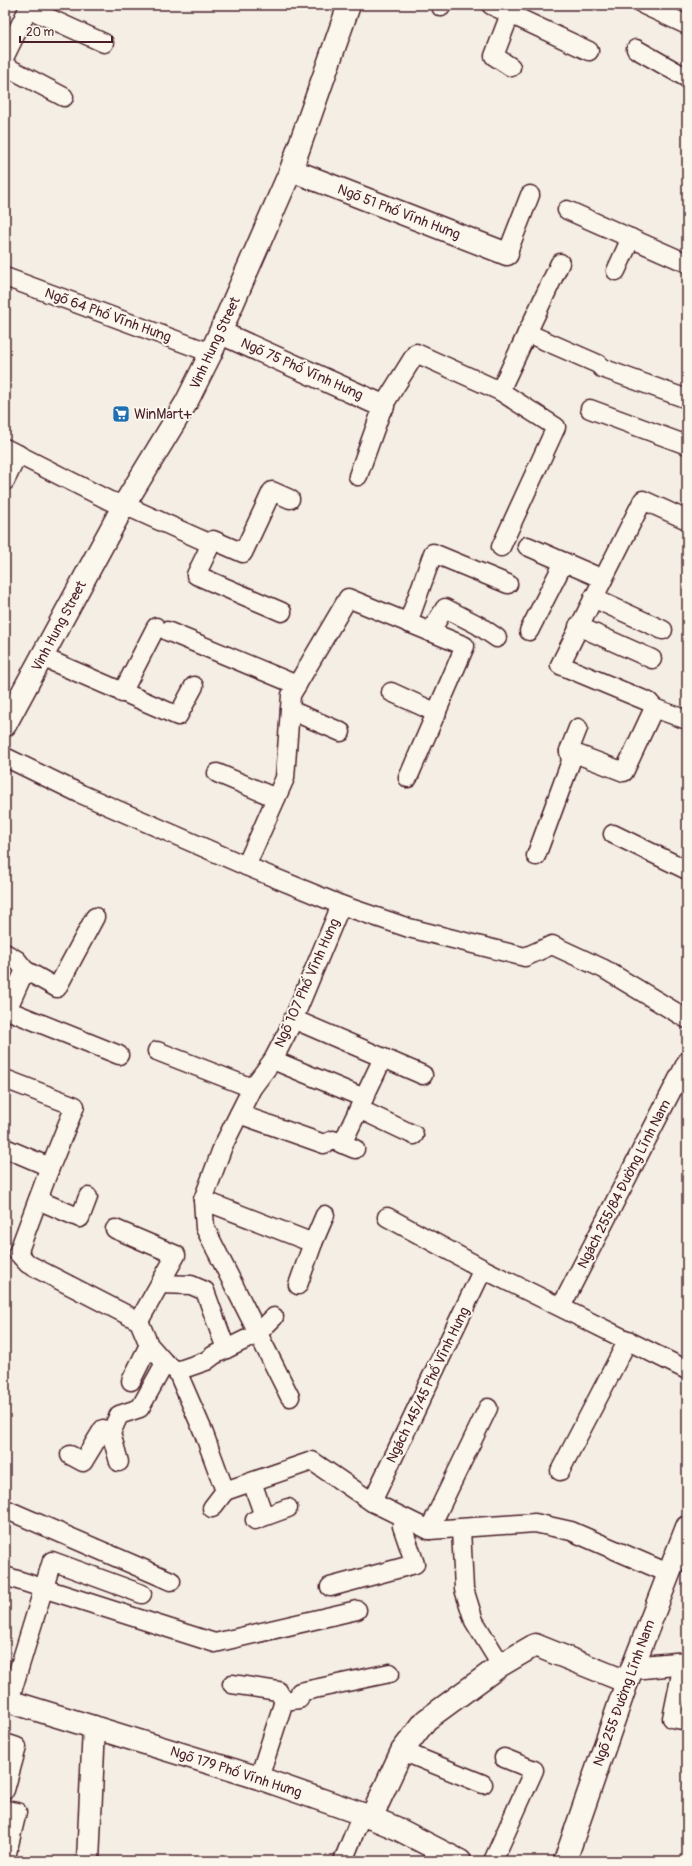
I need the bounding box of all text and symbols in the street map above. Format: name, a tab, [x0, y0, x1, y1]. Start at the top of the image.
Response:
scale bar	[20, 18, 112, 44]
text: 20 m	[26, 25, 55, 40]
street label: Ngõ 51 Phố Vĩnh Hưng	[335, 180, 463, 243]
street label: Ngõ 64 Phố Vĩnh Hưng	[42, 283, 174, 346]
street label: Vinh Hung Street	[186, 294, 244, 392]
street label: Ngõ 75 Phố Vĩnh Hưng	[238, 333, 366, 404]
supermarket icon: WinMart+	[111, 404, 131, 424]
place label: WinMart+	[134, 406, 192, 423]
street label: Vinh Hung Street	[28, 577, 90, 674]
street label: Ngõ 107 Phố Vĩnh Hưng	[270, 915, 343, 1050]
street label: Ngách 255/84 Đường Lĩnh Nam	[574, 1097, 674, 1271]
street label: Ngách 145/45 Phố Vĩnh Hưng	[382, 1304, 473, 1466]
street label: Ngõ 255 Đường Lĩnh Nam	[590, 1617, 658, 1769]
street label: Ngõ 179 Phố Vĩnh Hưng	[168, 1742, 304, 1801]

